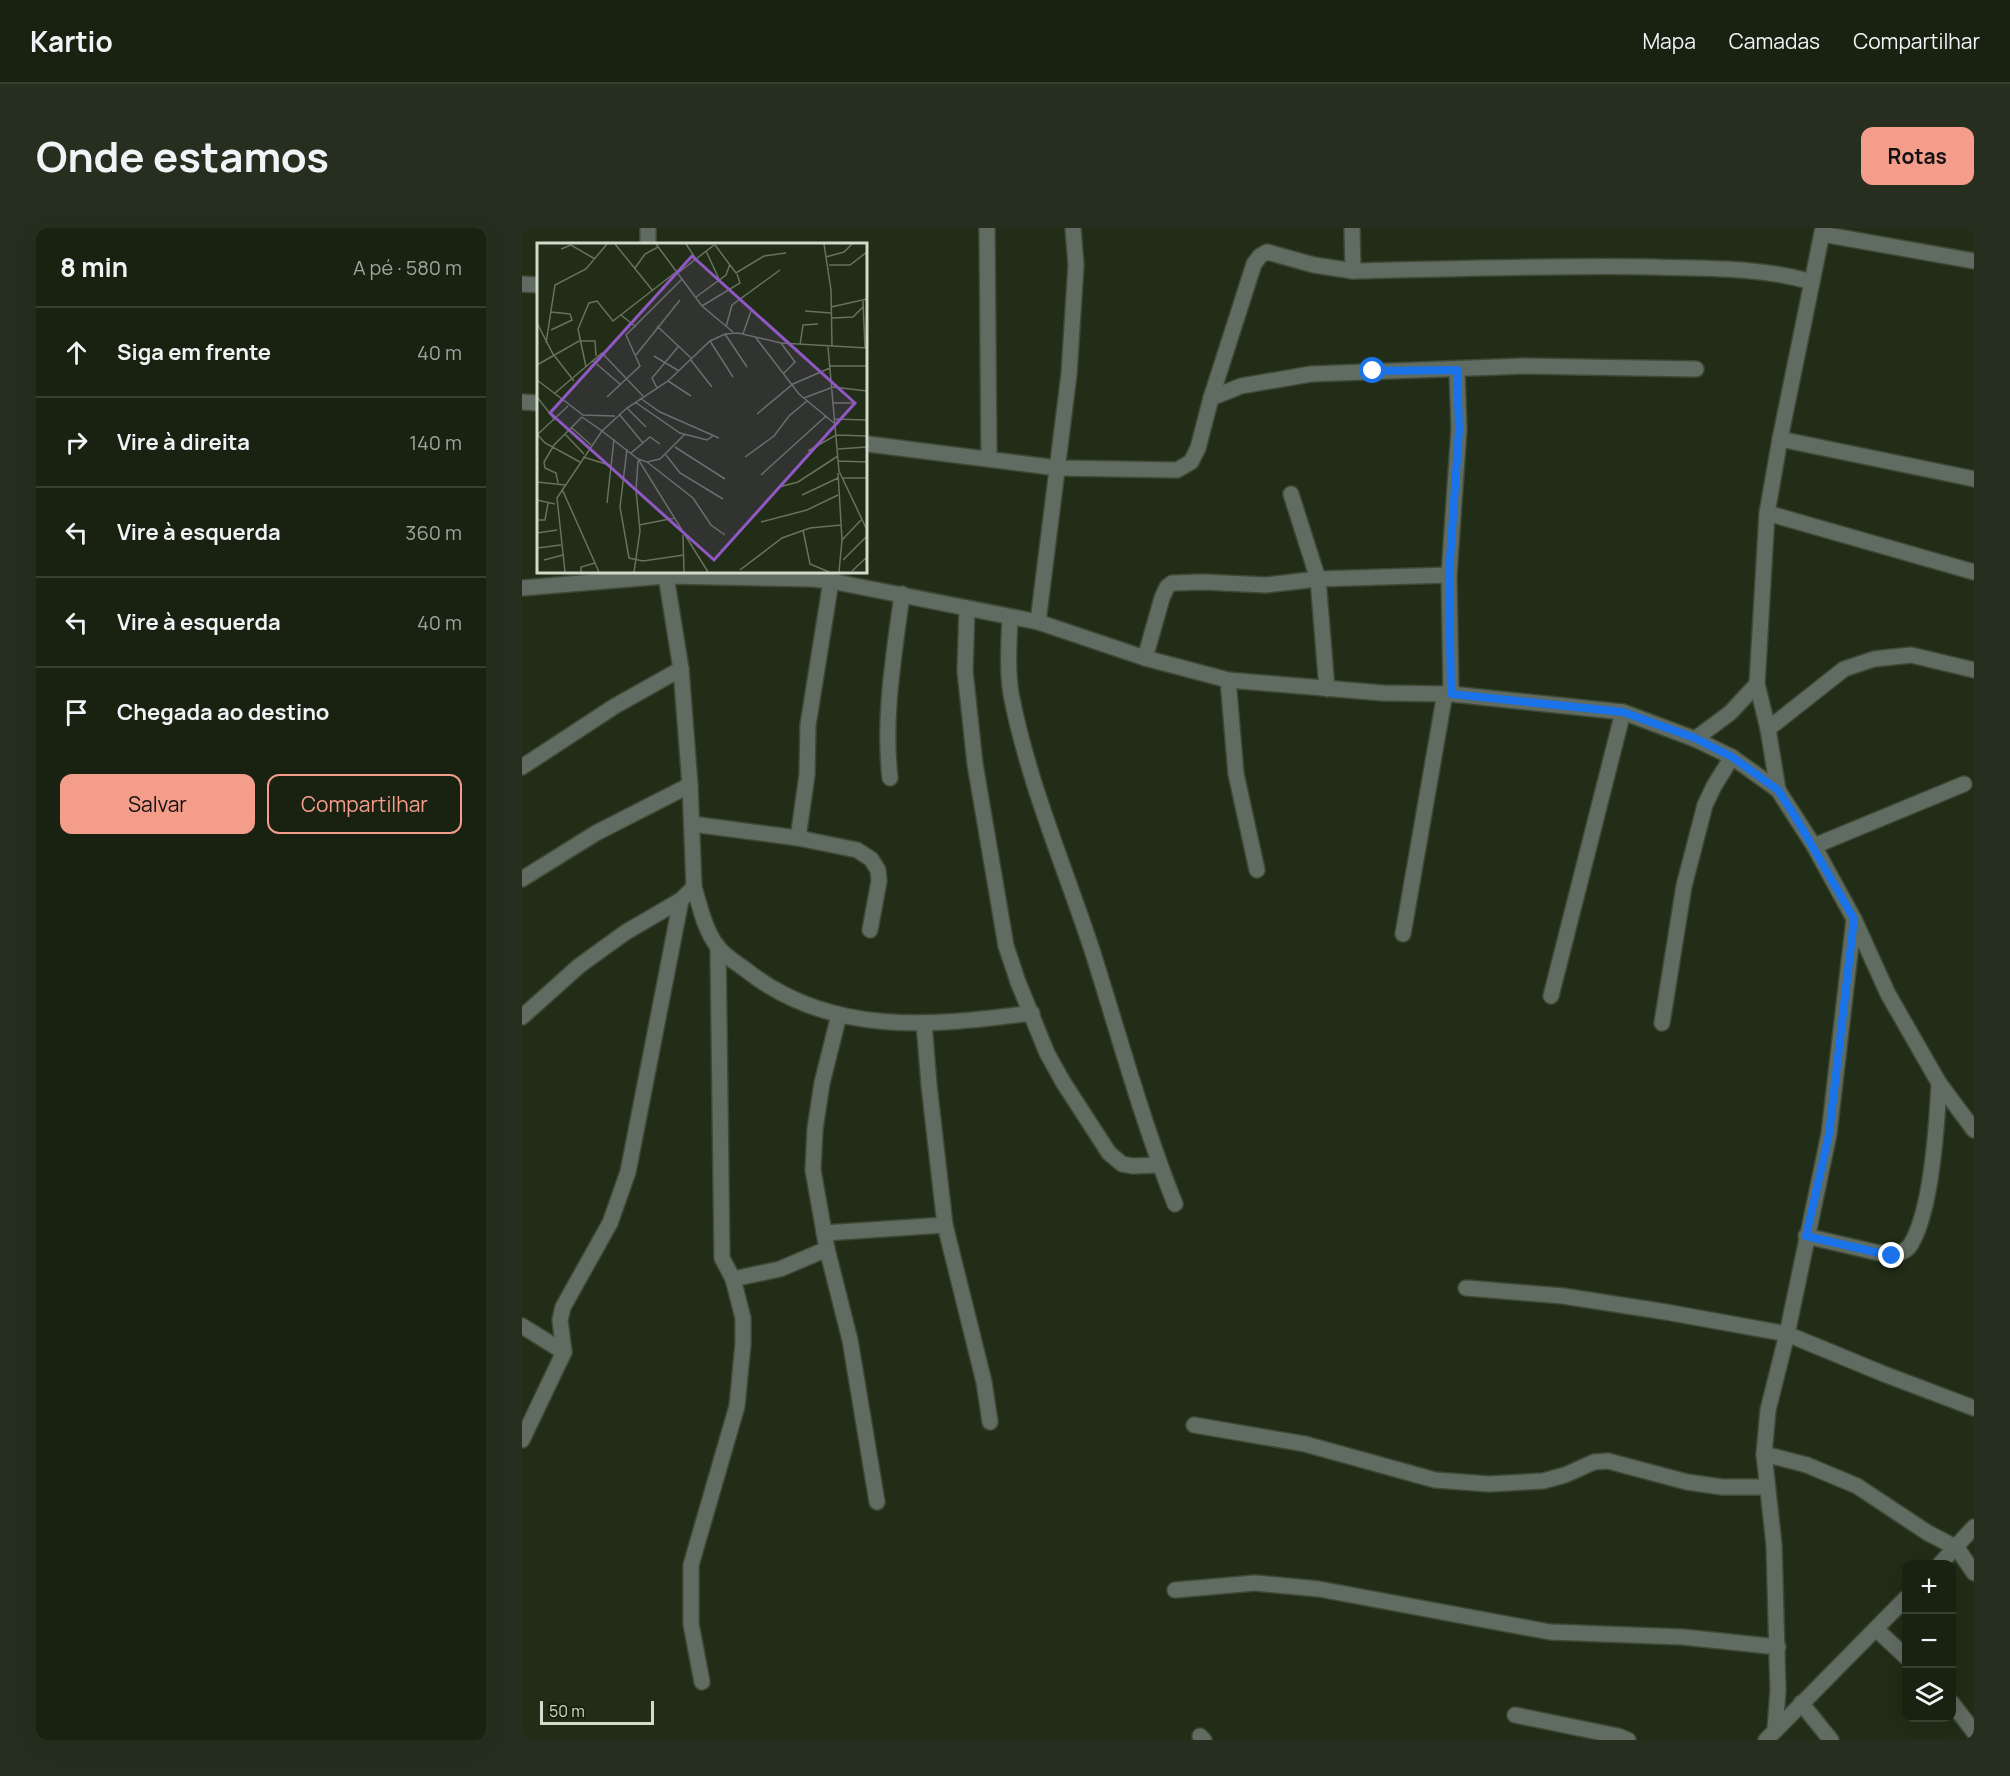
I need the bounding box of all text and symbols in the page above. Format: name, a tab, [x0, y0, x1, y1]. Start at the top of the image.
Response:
text: Kartio	[30, 22, 113, 60]
text: Mapa	[1642, 27, 1696, 55]
text: Camadas	[1729, 27, 1820, 55]
text: Compartilhar	[1853, 27, 1980, 55]
text: Onde estamos	[36, 127, 329, 185]
button: Rotas	[1861, 127, 1974, 185]
inset map	[537, 243, 867, 573]
text: 8 min	[60, 249, 128, 285]
text: A pé · 580 m	[353, 254, 462, 281]
icon: ahead	[60, 336, 93, 369]
text: Siga em frente	[117, 337, 271, 367]
text: 40 m	[417, 339, 462, 366]
route start	[1359, 357, 1385, 383]
icon: right	[60, 426, 93, 459]
text: Vire à direita	[117, 427, 250, 457]
text: 140 m	[409, 429, 462, 456]
icon: left	[60, 516, 93, 549]
text: Vire à esquerda	[117, 517, 281, 547]
text: 360 m	[405, 519, 462, 546]
icon: left	[60, 606, 93, 639]
text: Vire à esquerda	[117, 607, 281, 637]
text: 40 m	[417, 609, 462, 636]
icon: arrive	[60, 696, 93, 729]
text: Chegada ao destino	[117, 697, 329, 727]
button: Salvar	[60, 774, 255, 834]
button: Compartilhar	[267, 774, 462, 834]
route end	[1878, 1242, 1904, 1268]
map controls	[1902, 1560, 1956, 1722]
button: +	[1902, 1560, 1956, 1614]
button: −	[1902, 1614, 1956, 1668]
button: layers	[1902, 1668, 1956, 1722]
scale bar	[540, 1698, 654, 1726]
text: 50 m	[549, 1700, 585, 1722]

